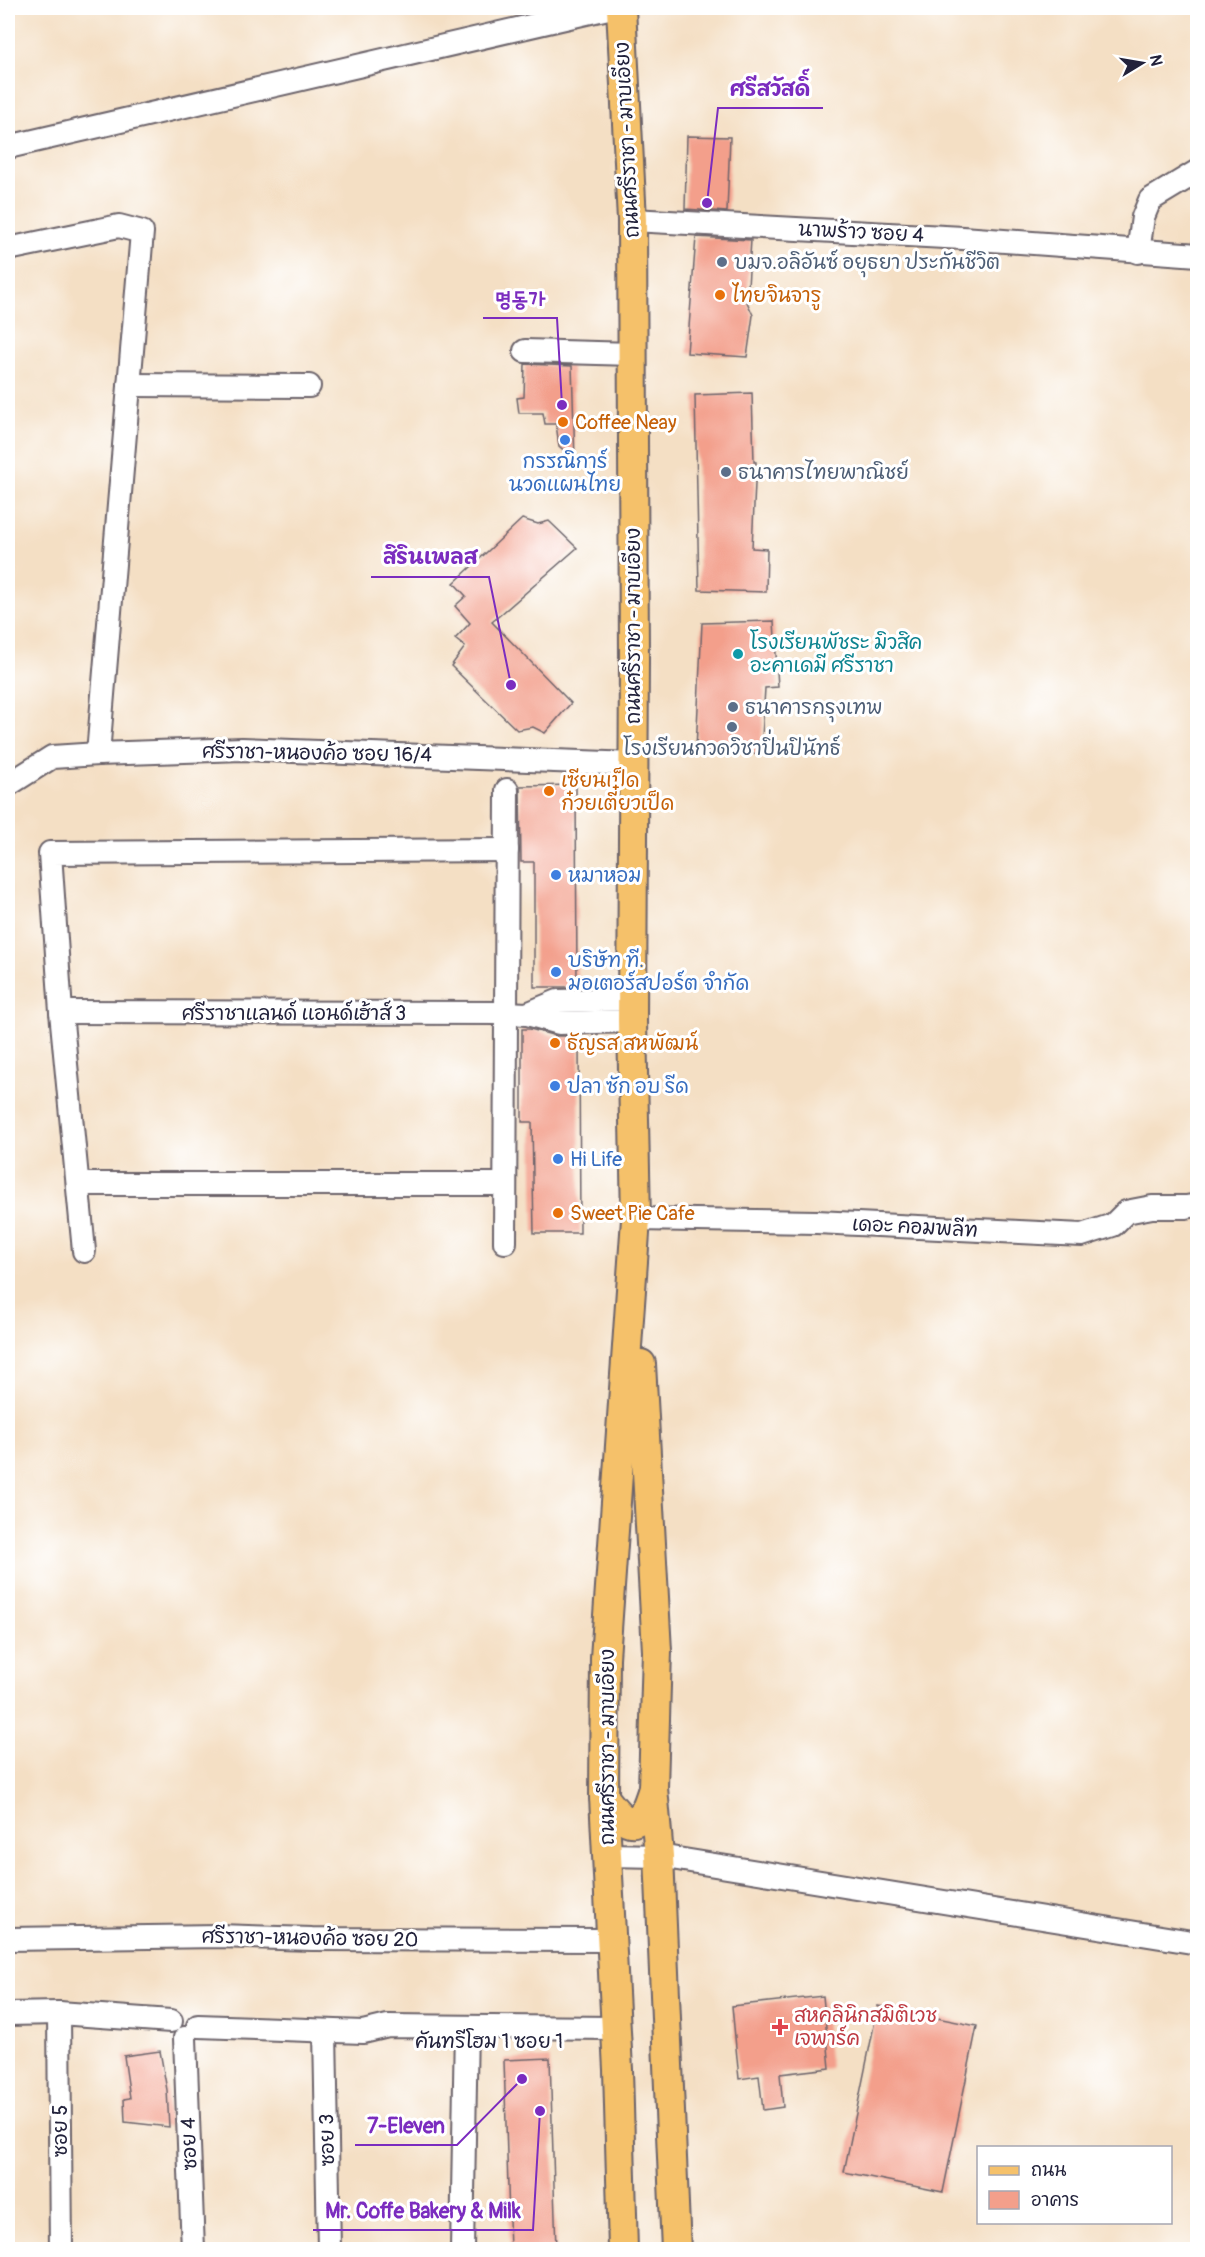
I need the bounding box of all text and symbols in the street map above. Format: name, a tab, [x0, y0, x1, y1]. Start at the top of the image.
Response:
north arrow	[1112, 33, 1172, 93]
street label: ถนนศรีราชา - มาบเอียง	[609, 41, 645, 239]
text: N	[1145, 53, 1167, 68]
text: ศรีสวัสดิ์	[730, 68, 810, 103]
callout: ศรีสวัสดิ์	[718, 69, 823, 108]
street label: นาพร้าว ซอย 4	[797, 215, 925, 248]
place label: บมจ.อลิอันซ์ อยุธยา ประกันชีวิต	[734, 249, 1000, 278]
marker: บมจ.อลิอันซ์ อยุธยา ประกันชีวิต	[715, 255, 729, 269]
callout: 명동가	[483, 279, 557, 318]
place label: ไทยจินจารู	[731, 282, 821, 311]
text: 명동가	[495, 286, 545, 313]
marker: ไทยจินจารู	[713, 288, 727, 302]
place label: Coffee Neay	[575, 410, 677, 435]
marker: Coffee Neay	[556, 415, 570, 429]
marker: กรรณิการ์ นวดแผนไทย	[558, 433, 572, 447]
place label: กรรณิการ์ นวดแผนไทย	[509, 448, 621, 497]
place label: ธนาคารไทยพาณิชย์	[738, 459, 909, 485]
marker: ธนาคารไทยพาณิชย์	[719, 465, 733, 479]
street label: ถนนศรีราชา - มาบเอียง	[621, 528, 646, 724]
callout: สิรินเพลส	[371, 538, 489, 577]
text: สิรินเพลส	[383, 544, 479, 571]
place label: โรงเรียนพัชระ มิวสิค อะคาเดมี ศรีราชา	[750, 629, 922, 678]
marker: โรงเรียนพัชระ มิวสิค อะคาเดมี ศรีราชา	[731, 647, 745, 661]
place label: ธนาคารกรุงเทพ	[745, 695, 883, 723]
marker: ธนาคารกรุงเทพ	[726, 700, 740, 714]
marker: โรงเรียนกวดวิชาปิ่นปินัทธ์	[725, 720, 739, 734]
place label: โรงเรียนกวดวิชาปิ่นปินัทธ์	[623, 729, 841, 761]
street label: ศรีราชา-หนองค้อ ซอย 16/4	[202, 737, 433, 768]
place label: เซียนเป็ด ก๋วยเตี๋ยวเป็ด	[561, 767, 674, 816]
marker: เซียนเป็ด ก๋วยเตี๋ยวเป็ด	[542, 784, 556, 798]
place label: หมาหอม	[568, 863, 641, 888]
marker: หมาหอม	[549, 868, 563, 882]
place label: บริษัท ที. มอเตอร์สปอร์ต จำกัด	[568, 948, 749, 996]
marker: บริษัท ที. มอเตอร์สปอร์ต จำกัด	[549, 965, 563, 979]
street label: ศรีราชาแลนด์ แอนด์เฮ้าส์ 3	[182, 1000, 406, 1026]
place label: ธัญรส สหพัฒน์	[567, 1030, 698, 1056]
marker: ธัญรส สหพัฒน์	[548, 1036, 562, 1050]
place label: ปลา ซัก อบ รีด	[567, 1074, 689, 1099]
marker: ปลา ซัก อบ รีด	[548, 1079, 562, 1093]
place label: Hi Life	[570, 1147, 622, 1172]
marker: Hi Life	[551, 1152, 565, 1166]
place label: Sweet Pie Cafe	[570, 1201, 695, 1226]
marker: Sweet Pie Cafe	[551, 1206, 565, 1220]
street label: เดอะ คอมพลีท	[851, 1211, 979, 1243]
street label: ถนนศรีราชา - มาบเอียง	[595, 1649, 620, 1845]
street label: ศรีราชา-หนองค้อ ซอย 20	[202, 1923, 419, 1952]
place label: สหคลินิกสมิติเวช เจพาร์ค	[794, 2003, 937, 2051]
marker: สหคลินิกสมิติเวช เจพาร์ค	[771, 2018, 789, 2036]
street label: คันทรีโฮม 1 ซอย 1	[415, 2028, 563, 2054]
street label: ซอย 5	[48, 2105, 73, 2157]
callout: 7-Eleven	[355, 2106, 457, 2145]
street label: ซอย 3	[314, 2113, 340, 2167]
text: 7-Eleven	[367, 2113, 445, 2140]
street label: ซอย 4	[176, 2117, 202, 2171]
legend	[977, 2146, 1172, 2224]
text: ถนน	[1031, 2159, 1066, 2182]
text: อาคาร	[1031, 2189, 1079, 2212]
callout: Mr. Coffe Bakery & Milk	[313, 2191, 533, 2230]
text: Mr. Coffe Bakery & Milk	[325, 2198, 521, 2225]

